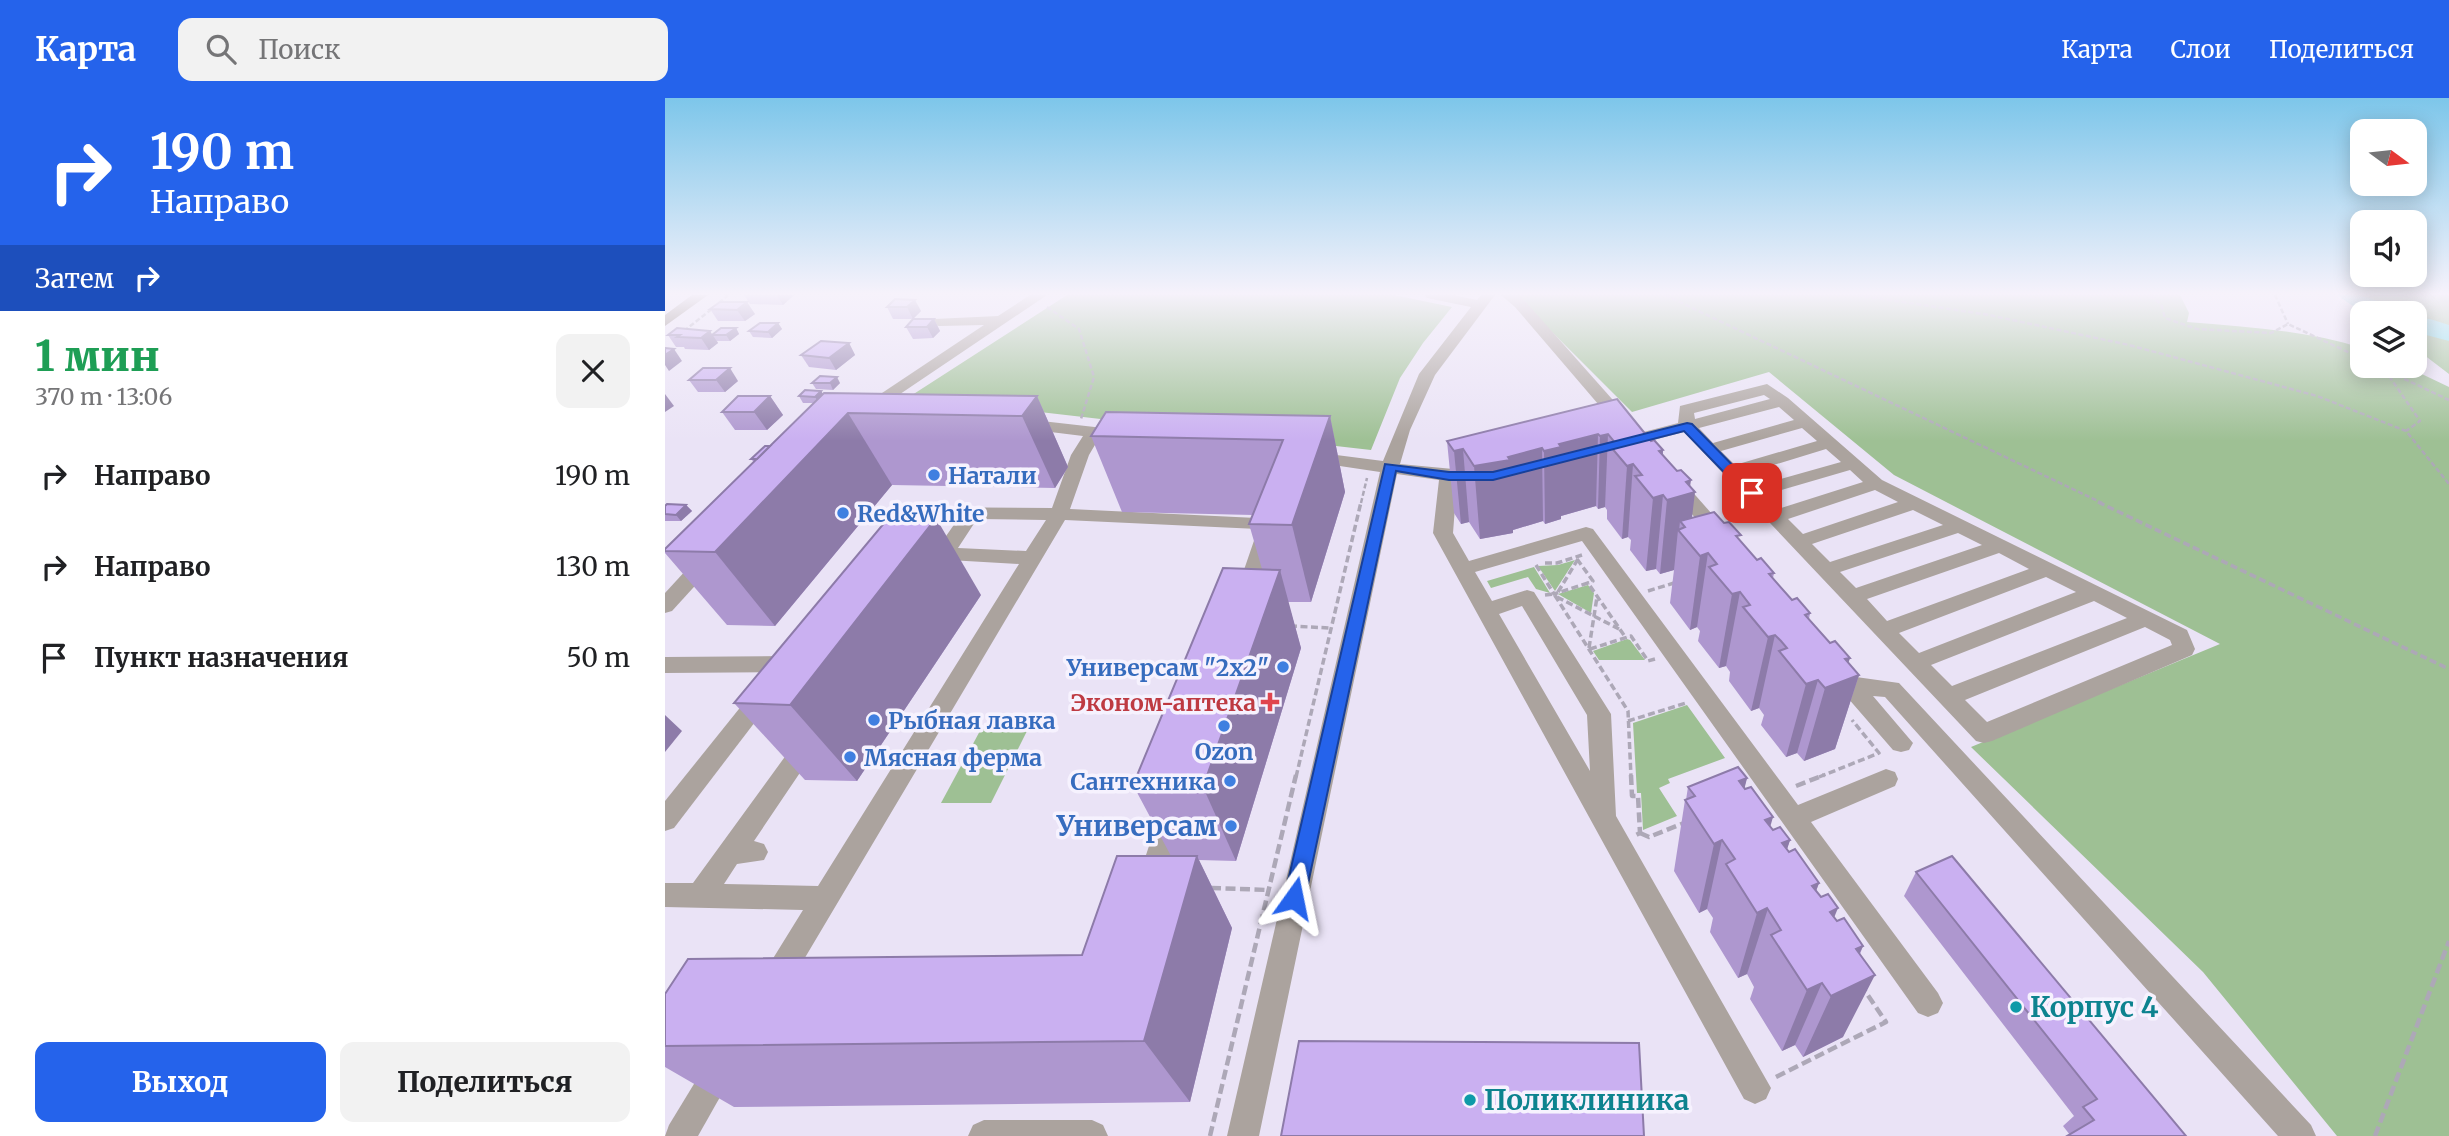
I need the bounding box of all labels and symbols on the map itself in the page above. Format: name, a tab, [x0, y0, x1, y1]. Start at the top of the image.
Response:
north arrow	[2350, 119, 2427, 196]
place label: Натали	[948, 461, 1037, 490]
pin	[1722, 463, 1782, 523]
marker: Натали	[926, 467, 942, 483]
place label: Red&White	[857, 499, 984, 528]
marker: Red&White	[835, 505, 851, 521]
place label: Универсам "2x2"	[1066, 653, 1269, 682]
marker: Универсам "2x2"	[1275, 659, 1291, 675]
place label: Эконом-аптека	[1071, 688, 1256, 717]
marker: Эконом-аптека	[1262, 694, 1278, 710]
place label: Рыбная лавка	[888, 706, 1056, 735]
marker: Рыбная лавка	[866, 712, 882, 728]
marker: Ozon	[1216, 718, 1232, 734]
place label: Ozon	[1195, 737, 1254, 766]
place label: Мясная ферма	[864, 743, 1042, 772]
marker: Мясная ферма	[842, 749, 858, 765]
place label: Сантехника	[1071, 767, 1216, 796]
marker: Сантехника	[1222, 773, 1238, 789]
place label: Универсам	[1056, 808, 1218, 844]
marker: Универсам	[1223, 818, 1239, 834]
position arrow	[1257, 861, 1331, 935]
place label: Корпус 4	[2030, 989, 2159, 1025]
marker: Корпус 4	[2008, 999, 2024, 1015]
place label: Поликлиника	[1484, 1082, 1690, 1118]
marker: Поликлиника	[1462, 1092, 1478, 1108]

